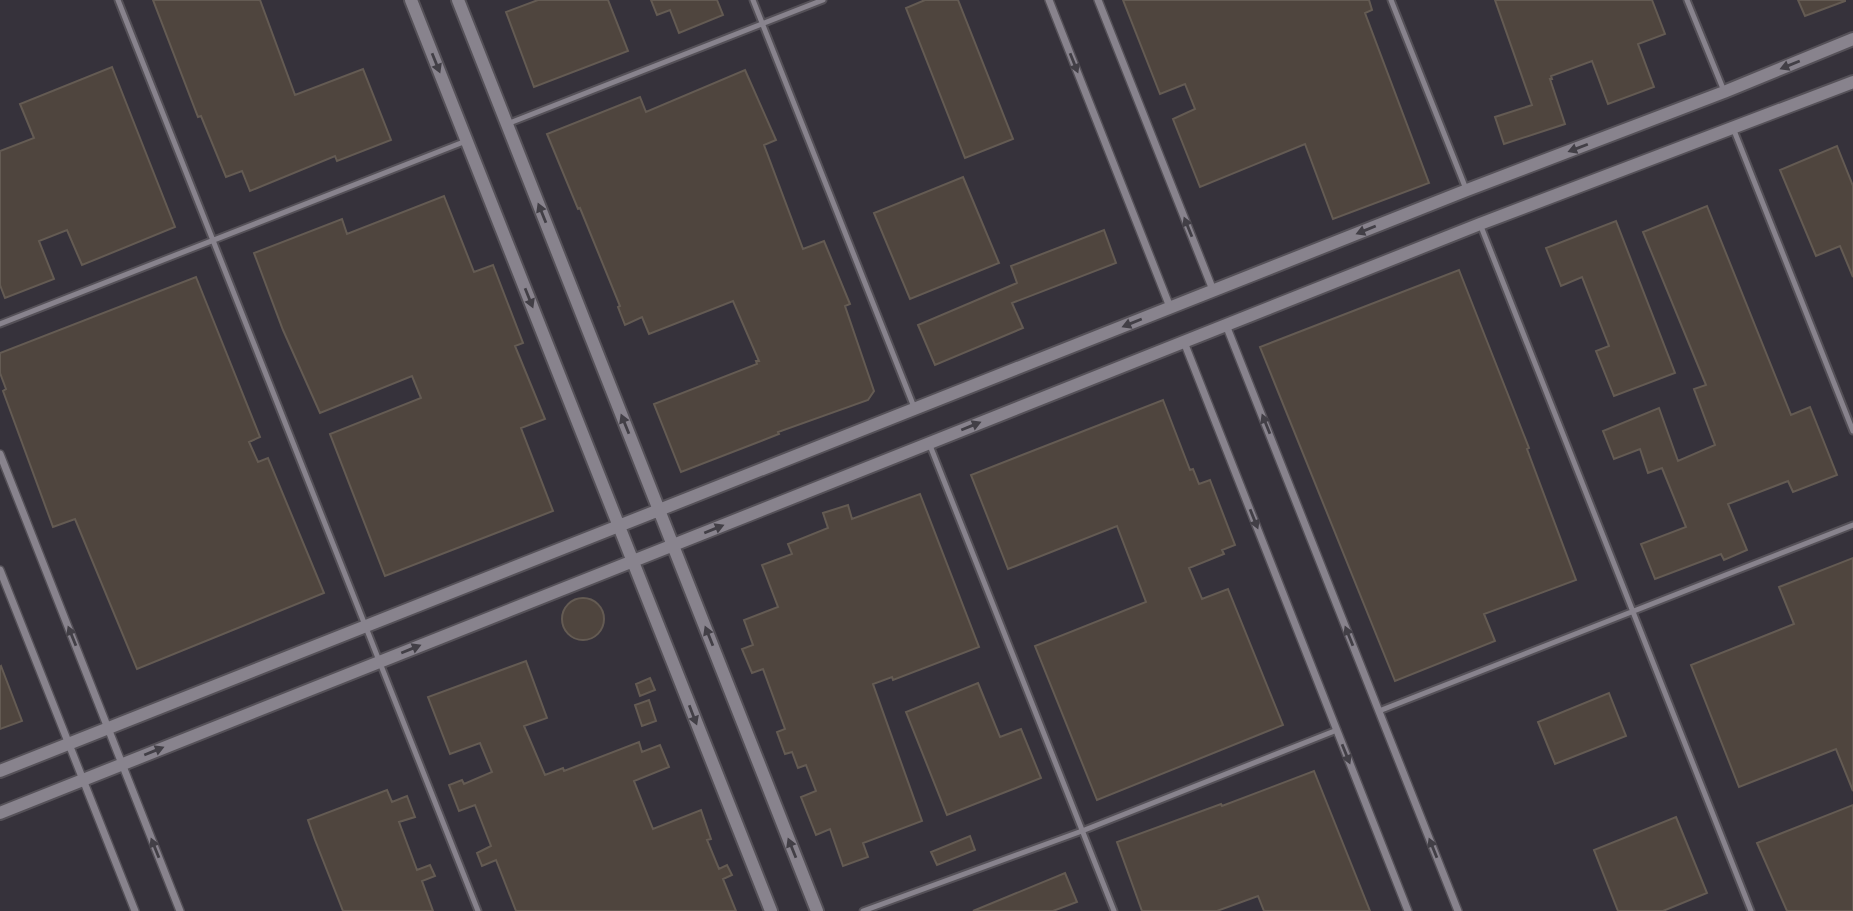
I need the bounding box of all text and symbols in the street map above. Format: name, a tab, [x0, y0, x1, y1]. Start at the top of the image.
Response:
one-way arrow	[431, 53, 442, 74]
one-way arrow	[1068, 53, 1079, 74]
one-way arrow	[1780, 59, 1800, 71]
one-way arrow	[1567, 142, 1588, 153]
one-way arrow	[536, 202, 547, 223]
one-way arrow	[1182, 216, 1193, 237]
one-way arrow	[1355, 224, 1376, 235]
one-way arrow	[524, 287, 535, 308]
one-way arrow	[1121, 317, 1142, 328]
one-way arrow	[620, 414, 631, 435]
one-way arrow	[1260, 414, 1271, 435]
one-way arrow	[960, 421, 981, 432]
one-way arrow	[1248, 509, 1259, 530]
one-way arrow	[703, 523, 724, 534]
one-way arrow	[66, 625, 77, 646]
one-way arrow	[703, 625, 714, 646]
one-way arrow	[1344, 625, 1355, 646]
one-way arrow	[401, 644, 422, 655]
one-way arrow	[688, 704, 699, 725]
one-way arrow	[1341, 743, 1352, 764]
one-way arrow	[144, 746, 165, 757]
one-way arrow	[150, 837, 161, 858]
one-way arrow	[787, 837, 798, 858]
one-way arrow	[1427, 837, 1438, 858]

